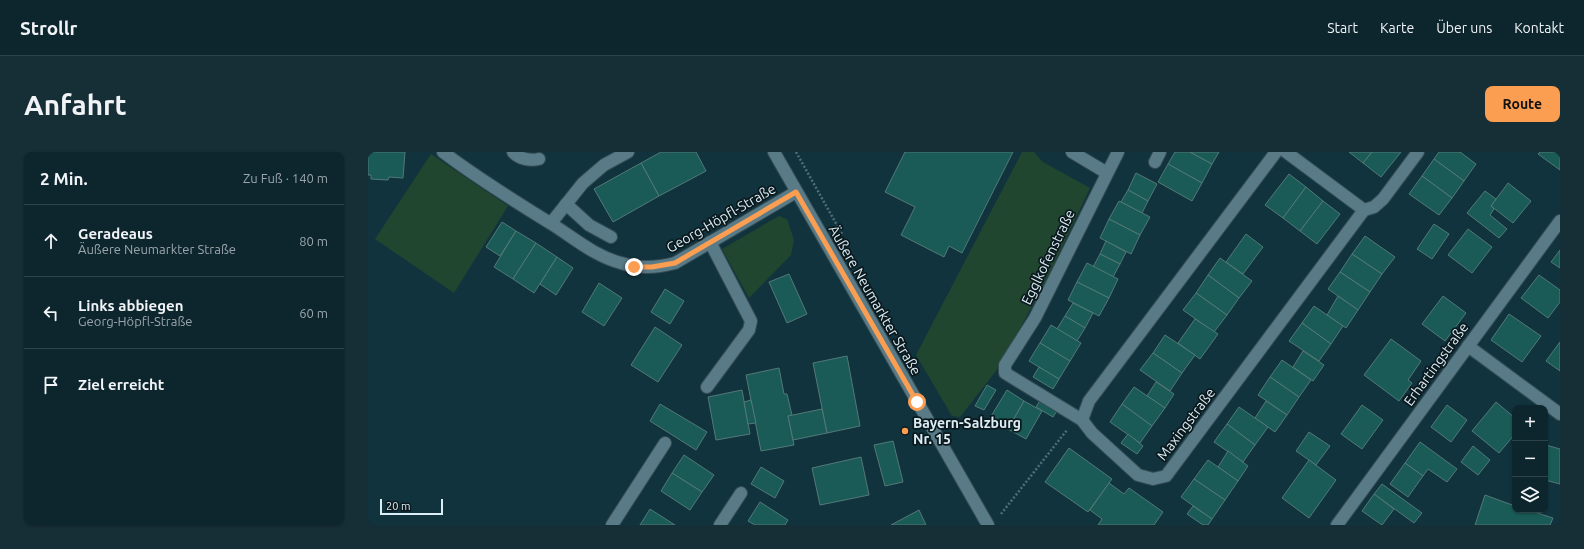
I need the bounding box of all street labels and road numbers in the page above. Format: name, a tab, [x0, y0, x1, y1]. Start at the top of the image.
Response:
street label: Georg-Höpfl-Straße	[664, 180, 778, 256]
street label: Egglkofenstraße	[1018, 207, 1078, 307]
street label: Äußere Neumarkter Straße	[826, 222, 924, 378]
street label: Erhartingstraße	[1400, 319, 1472, 409]
street label: Maxingstraße	[1154, 385, 1218, 463]

